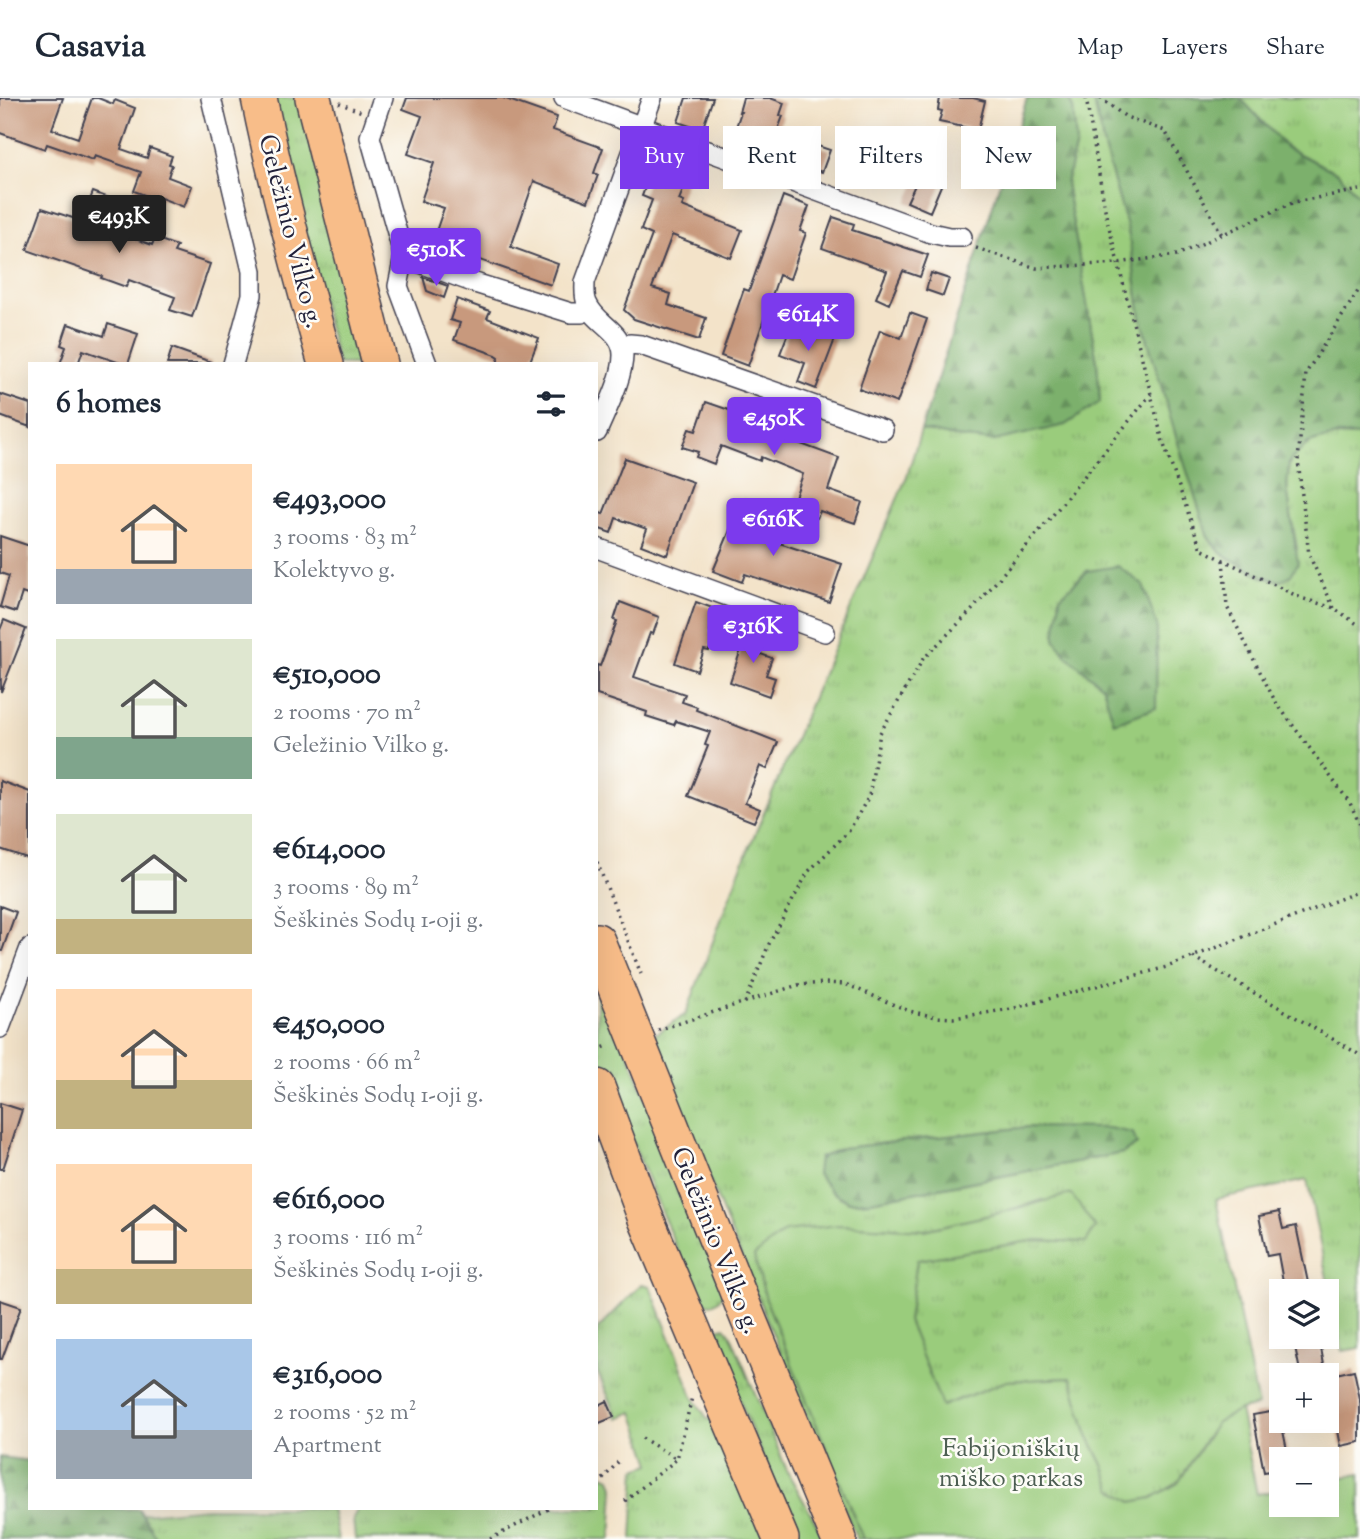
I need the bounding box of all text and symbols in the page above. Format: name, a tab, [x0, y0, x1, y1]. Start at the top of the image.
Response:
text: Casavia	[35, 24, 146, 72]
text: Map	[1077, 31, 1123, 65]
text: Layers	[1161, 31, 1228, 65]
text: Share	[1266, 31, 1325, 65]
chip: Buy	[620, 126, 709, 189]
chip: Rent	[723, 126, 821, 189]
chip: Filters	[835, 126, 947, 189]
chip: New	[961, 126, 1056, 189]
street label: Geležinio Vilko g.	[248, 131, 332, 333]
pin: €493K	[70, 195, 168, 255]
text: €493K	[88, 201, 150, 234]
pin: €510K	[387, 228, 485, 288]
text: €510K	[407, 234, 465, 267]
pin: €614K	[759, 294, 857, 353]
text: €614K	[777, 299, 839, 332]
text: 6 homes	[56, 383, 161, 426]
icon: filters	[532, 385, 570, 423]
pin: €450K	[725, 398, 823, 457]
text: €450K	[743, 403, 805, 436]
text: €493,000	[273, 479, 386, 522]
icon: home	[112, 492, 196, 576]
pin: €616K	[724, 498, 822, 558]
text: €616K	[742, 504, 804, 537]
text: 3 rooms · 83 m²	[273, 522, 417, 555]
text: Kolektyvo g.	[273, 555, 395, 588]
pin: €316K	[704, 606, 802, 665]
text: €316K	[723, 611, 783, 644]
text: €510,000	[273, 654, 381, 697]
icon: home	[112, 667, 196, 751]
text: 2 rooms · 70 m²	[273, 697, 421, 730]
text: Geležinio Vilko g.	[273, 730, 449, 763]
text: €614,000	[273, 829, 386, 872]
icon: home	[112, 842, 196, 926]
text: 3 rooms · 89 m²	[273, 872, 419, 905]
text: Šeškinės Sodų 1-oji g.	[273, 905, 483, 938]
text: €450,000	[273, 1004, 385, 1047]
icon: home	[112, 1017, 196, 1101]
text: 2 rooms · 66 m²	[273, 1047, 421, 1080]
text: Šeškinės Sodų 1-oji g.	[273, 1080, 483, 1113]
street label: Geležinio Vilko g.	[660, 1142, 769, 1340]
text: €616,000	[273, 1179, 385, 1222]
icon: home	[112, 1192, 196, 1276]
text: 3 rooms · 116 m²	[273, 1222, 423, 1255]
text: Šeškinės Sodų 1-oji g.	[273, 1255, 483, 1288]
map controls	[1269, 1279, 1339, 1517]
button: layers	[1269, 1279, 1339, 1349]
text: €316,000	[273, 1354, 382, 1397]
button: +	[1269, 1363, 1339, 1433]
icon: home	[112, 1367, 196, 1451]
text: 2 rooms · 52 m²	[273, 1397, 416, 1430]
text: Apartment	[273, 1430, 382, 1463]
park label: Fabijoniškių miško parkas	[939, 1431, 1083, 1498]
button: −	[1269, 1447, 1339, 1517]

